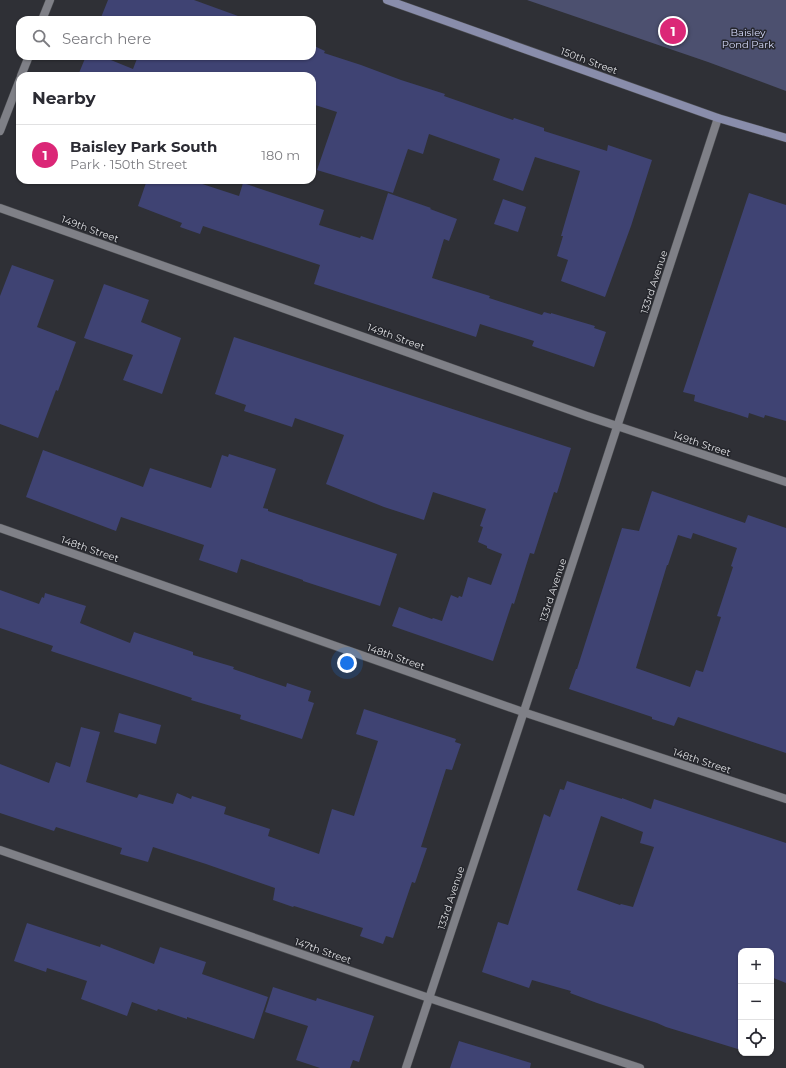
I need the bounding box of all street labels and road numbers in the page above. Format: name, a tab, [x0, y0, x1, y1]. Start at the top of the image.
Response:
street label: 150th Street	[559, 45, 619, 77]
street label: 149th Street	[60, 213, 120, 245]
street label: 133rd Avenue	[638, 249, 670, 315]
street label: 149th Street	[366, 321, 426, 353]
street label: 149th Street	[671, 429, 733, 459]
street label: 148th Street	[59, 533, 121, 565]
street label: 133rd Avenue	[537, 557, 569, 623]
street label: 148th Street	[365, 641, 427, 673]
street label: 148th Street	[671, 745, 733, 777]
street label: 133rd Avenue	[435, 865, 467, 931]
street label: 147th Street	[293, 935, 353, 967]

